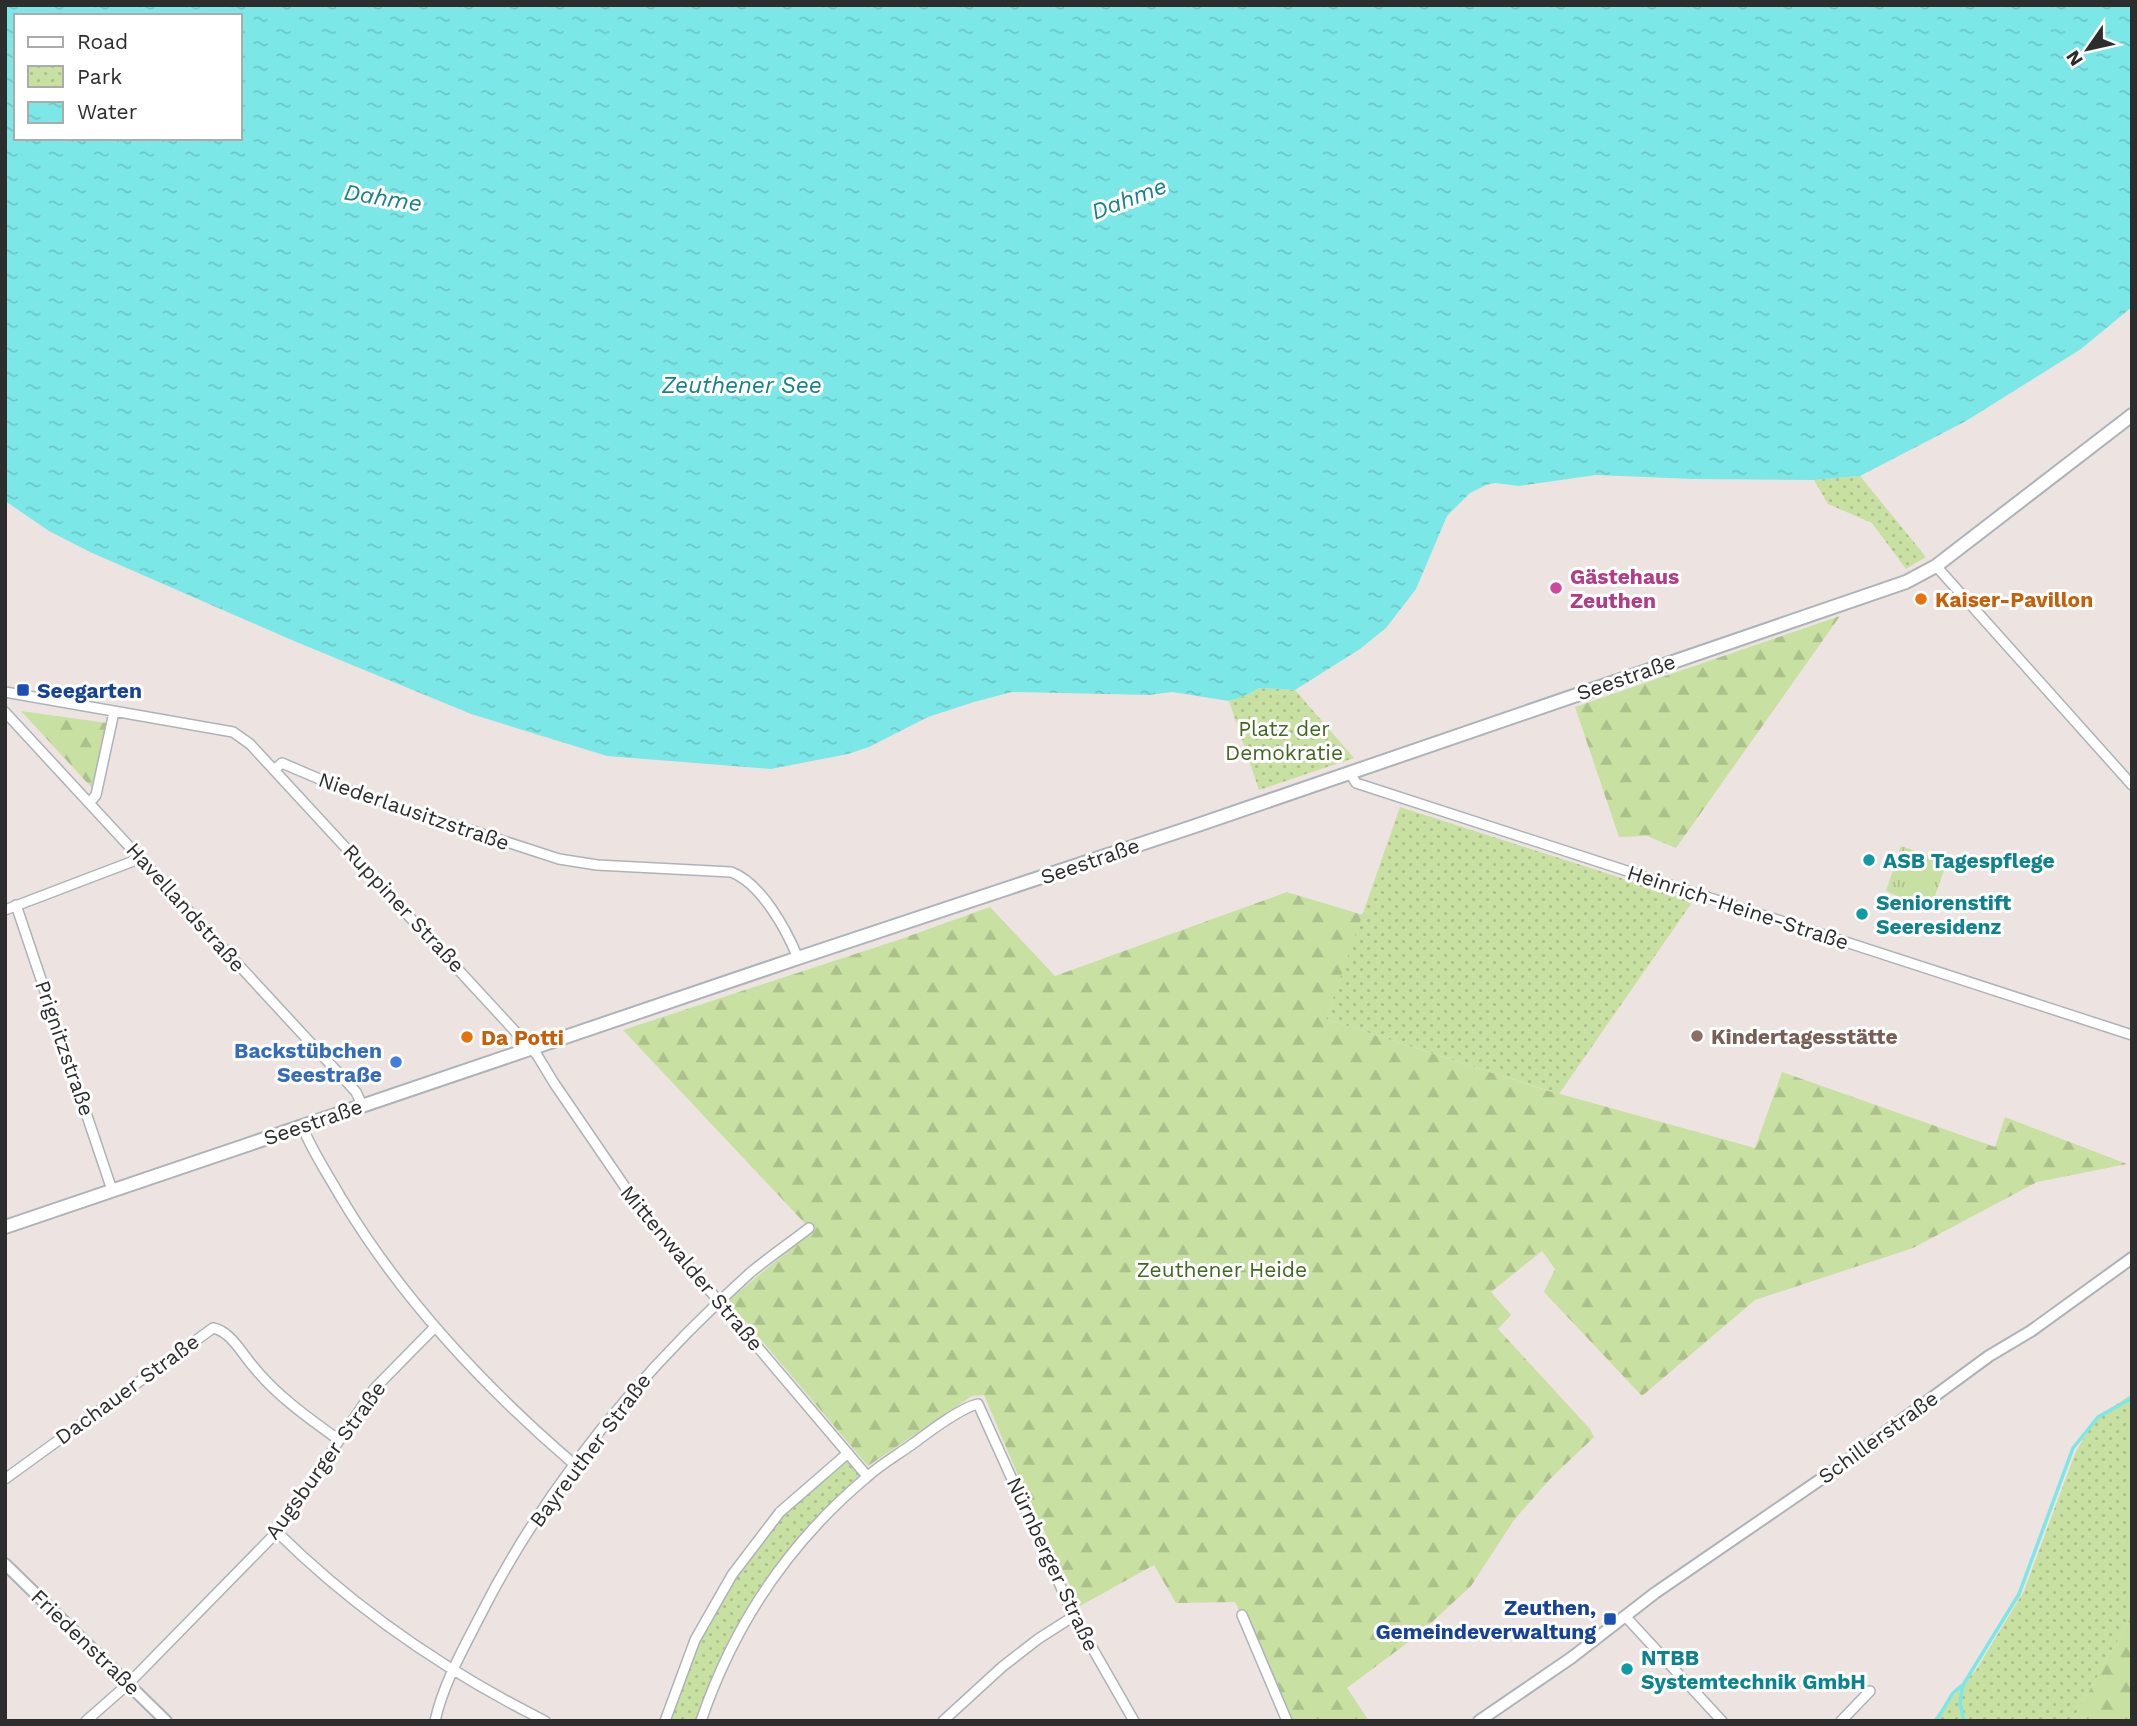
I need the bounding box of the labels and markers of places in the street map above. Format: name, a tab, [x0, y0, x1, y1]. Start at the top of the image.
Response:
place label: Gästehaus Zeuthen	[1570, 564, 1679, 613]
marker: Gästehaus Zeuthen	[1548, 580, 1564, 596]
place label: Kaiser-Pavillon	[1935, 587, 2093, 612]
marker: Kaiser-Pavillon	[1913, 591, 1929, 607]
place label: Seegarten	[37, 678, 142, 703]
marker: Seegarten	[15, 682, 31, 698]
place label: ASB Tagespflege	[1883, 848, 2055, 873]
marker: ASB Tagespflege	[1861, 852, 1877, 868]
place label: Seniorenstift Seeresidenz	[1876, 890, 2011, 939]
marker: Seniorenstift Seeresidenz	[1854, 906, 1870, 922]
place label: Kindertagesstätte	[1711, 1024, 1898, 1049]
place label: Da Potti	[481, 1025, 564, 1050]
marker: Kindertagesstätte	[1689, 1028, 1705, 1044]
marker: Da Potti	[459, 1029, 475, 1045]
place label: Backstübchen Seestraße	[234, 1038, 382, 1087]
marker: Backstübchen Seestraße	[388, 1054, 404, 1070]
place label: Zeuthen, Gemeindeverwaltung	[1375, 1595, 1596, 1644]
marker: Zeuthen, Gemeindeverwaltung	[1602, 1611, 1618, 1627]
place label: NTBB Systemtechnik GmbH	[1641, 1645, 1866, 1694]
marker: NTBB Systemtechnik GmbH	[1619, 1661, 1635, 1677]

